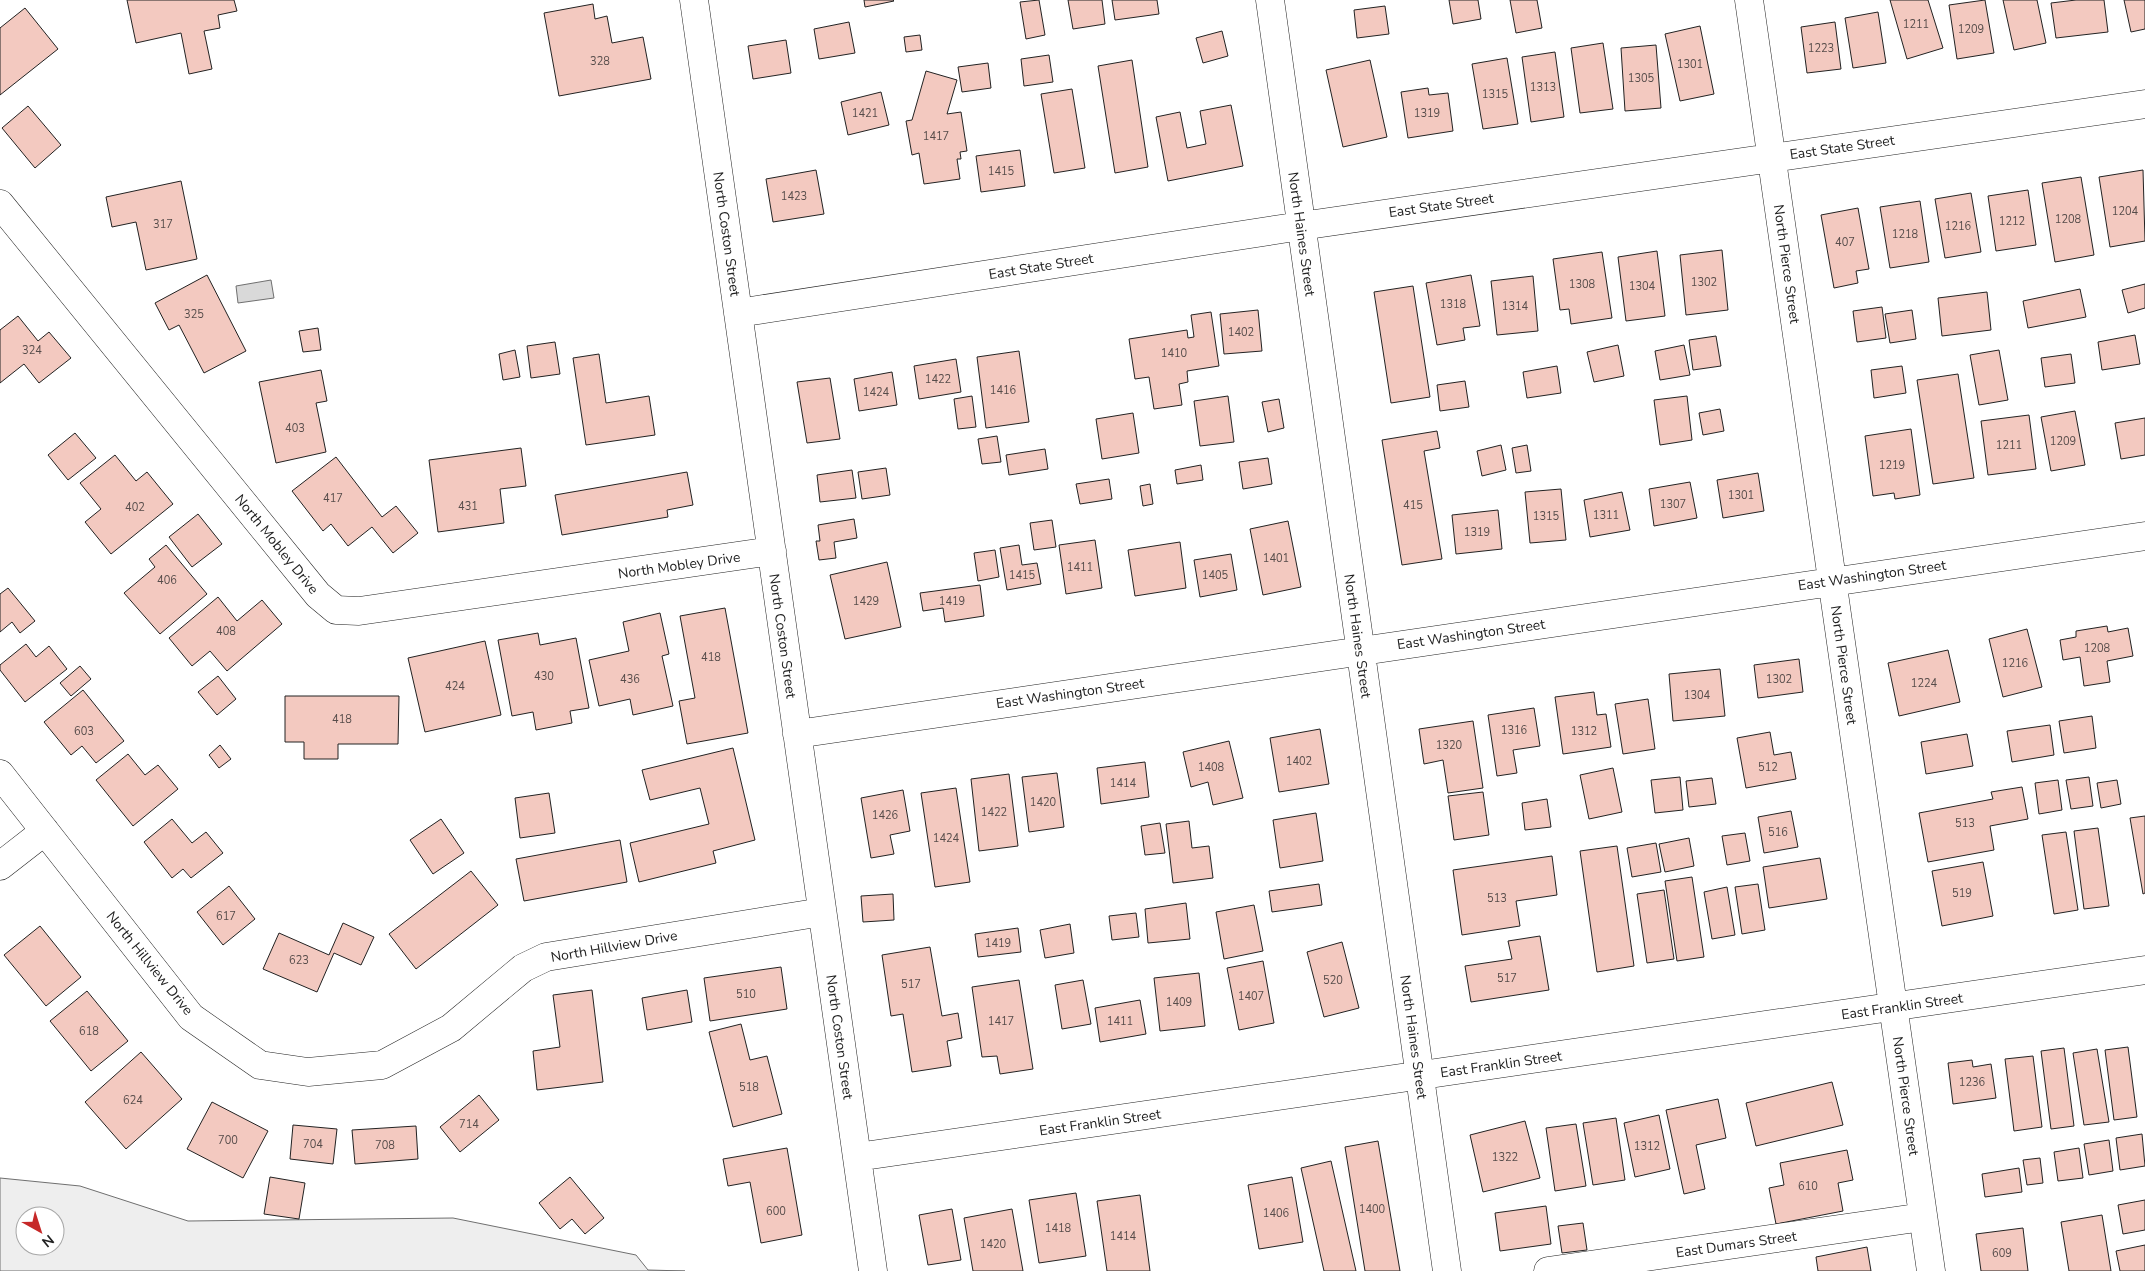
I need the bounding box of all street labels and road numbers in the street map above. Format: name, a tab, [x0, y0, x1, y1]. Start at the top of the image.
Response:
street label: East State Street	[1788, 131, 1896, 164]
street label: North Coston Street	[708, 170, 745, 298]
street label: North Haines Street	[1283, 171, 1320, 297]
street label: East State Street	[1387, 189, 1495, 222]
street label: North Pierce Street	[1769, 203, 1804, 325]
street label: East State Street	[987, 249, 1095, 284]
street label: North Mobley Drive	[230, 490, 323, 598]
street label: North Mobley Drive	[617, 548, 741, 583]
street label: East Washington Street	[1797, 556, 1947, 595]
street label: North Coston Street	[764, 572, 801, 700]
street label: North Haines Street	[1339, 573, 1376, 699]
street label: North Pierce Street	[1826, 604, 1861, 726]
street label: East Washington Street	[1396, 615, 1546, 654]
street label: East Washington Street	[995, 674, 1145, 713]
street label: North Hillview Drive	[102, 907, 197, 1019]
street label: North Hillview Drive	[549, 926, 679, 967]
street label: North Coston Street	[821, 973, 858, 1101]
street label: North Haines Street	[1395, 974, 1432, 1100]
street label: East Franklin Street	[1840, 989, 1964, 1024]
street label: North Pierce Street	[1888, 1035, 1923, 1157]
street label: East Franklin Street	[1439, 1047, 1563, 1082]
street label: East Franklin Street	[1038, 1105, 1162, 1140]
street label: East Dumars Street	[1674, 1227, 1798, 1262]

